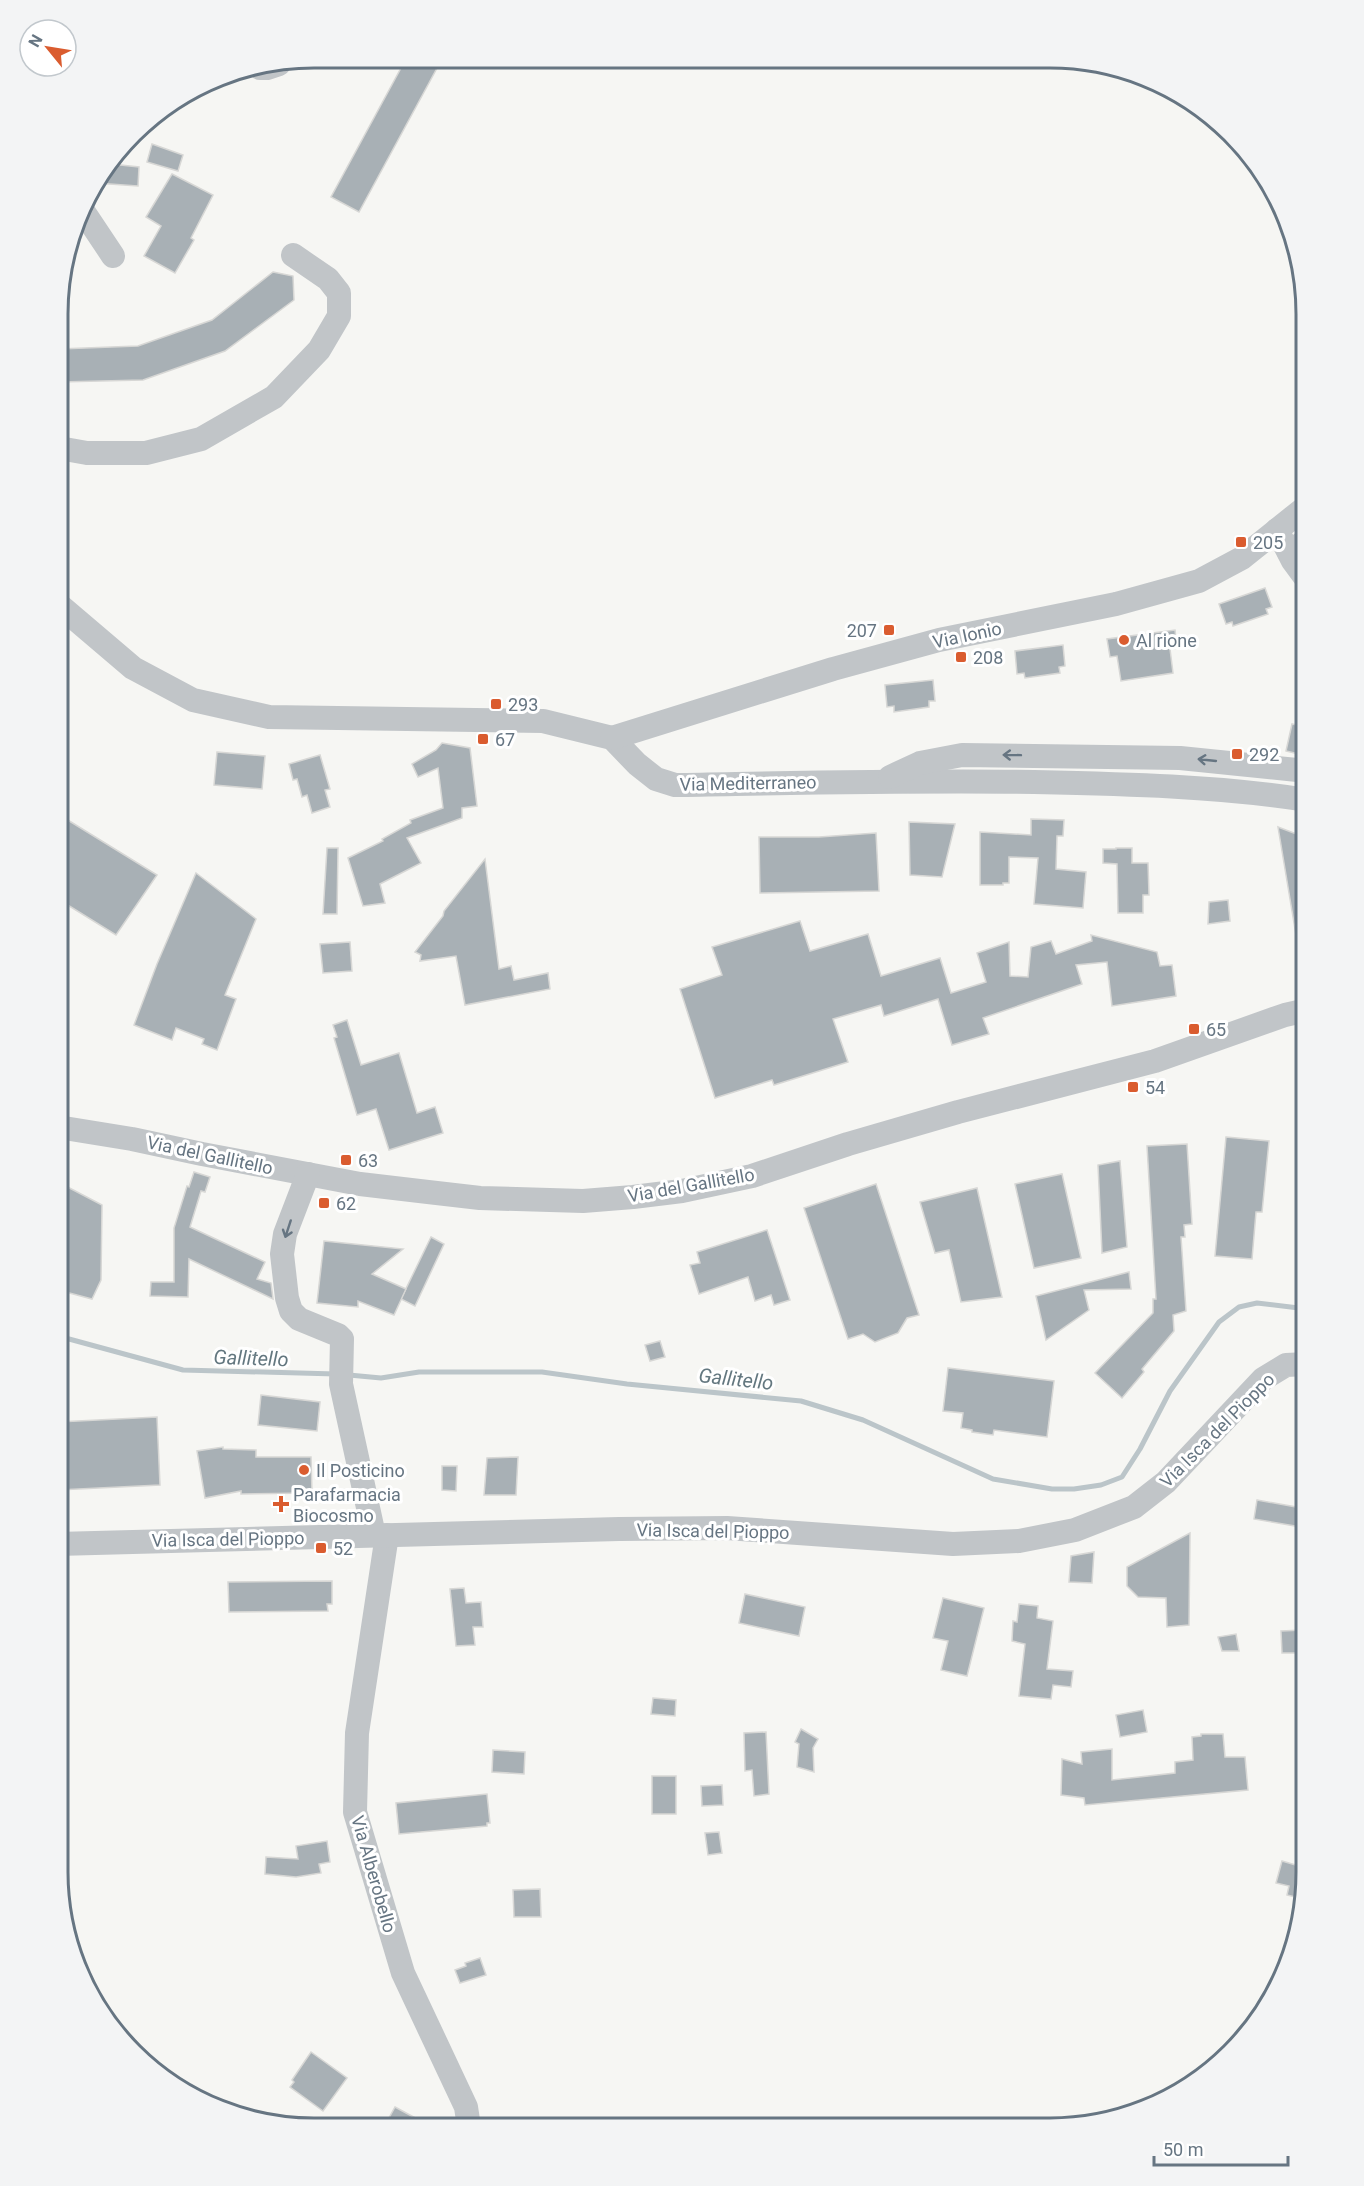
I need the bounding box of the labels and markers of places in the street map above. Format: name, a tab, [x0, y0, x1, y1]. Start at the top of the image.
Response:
place label: 205	[1253, 532, 1283, 553]
marker: 205	[1234, 535, 1248, 549]
place label: 207	[847, 620, 877, 641]
marker: 207	[882, 623, 896, 637]
place label: Al rione	[1136, 630, 1197, 651]
marker: Al rione	[1117, 633, 1131, 647]
place label: 208	[973, 647, 1003, 668]
marker: 208	[954, 650, 968, 664]
place label: 293	[508, 694, 538, 715]
marker: 293	[489, 697, 503, 711]
place label: 67	[495, 729, 515, 750]
marker: 67	[476, 732, 490, 746]
place label: 292	[1249, 744, 1279, 765]
marker: 292	[1230, 747, 1244, 761]
place label: 65	[1206, 1019, 1226, 1040]
marker: 65	[1187, 1022, 1201, 1036]
place label: 54	[1145, 1077, 1165, 1098]
marker: 54	[1126, 1080, 1140, 1094]
place label: 63	[358, 1150, 378, 1171]
marker: 63	[339, 1153, 353, 1167]
place label: 62	[336, 1193, 356, 1214]
marker: 62	[317, 1196, 331, 1210]
place label: Il Posticino	[316, 1460, 405, 1481]
marker: Il Posticino	[297, 1463, 311, 1477]
place label: Parafarmacia Biocosmo	[293, 1484, 401, 1526]
marker: Parafarmacia Biocosmo	[274, 1497, 288, 1511]
place label: 52	[333, 1538, 353, 1559]
marker: 52	[314, 1541, 328, 1555]

